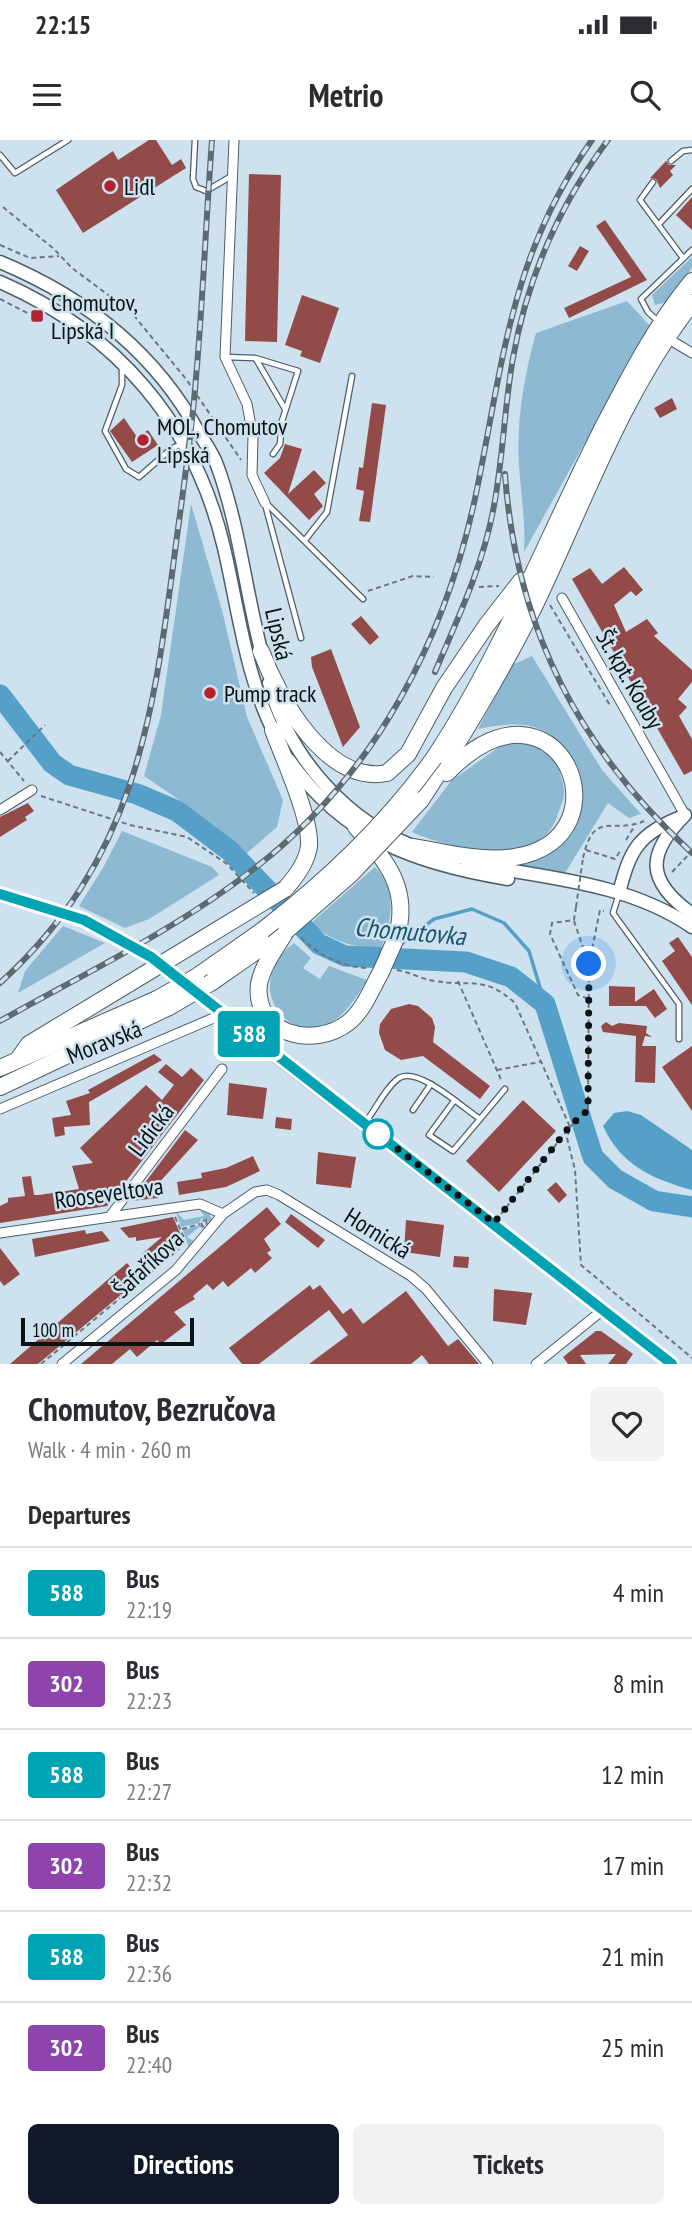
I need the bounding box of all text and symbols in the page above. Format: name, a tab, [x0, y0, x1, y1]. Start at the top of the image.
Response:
text: 22:15	[35, 8, 91, 41]
text: Metrio	[308, 74, 384, 116]
icon: menu	[28, 76, 66, 114]
icon: search	[626, 76, 664, 114]
place label: Lidl	[124, 171, 156, 202]
marker: Lidl	[102, 178, 118, 194]
place label: Chomutov, Lipská I	[51, 287, 138, 346]
marker: Chomutov, Lipská I	[29, 308, 45, 324]
place label: MOL, Chomutov Lipská	[157, 411, 288, 470]
marker: MOL, Chomutov Lipská	[135, 432, 151, 448]
street label: Lipská	[258, 605, 300, 663]
street label: Št. kpt. Kouby	[589, 624, 671, 734]
place label: Pump track	[224, 678, 317, 709]
marker: Pump track	[202, 685, 218, 701]
water label: Chomutovka	[353, 910, 468, 952]
your location	[571, 946, 606, 981]
line badge: 588	[209, 1011, 289, 1057]
street label: Moravská	[62, 1013, 146, 1071]
text: 588	[232, 1018, 266, 1049]
street label: Lidická	[121, 1097, 181, 1163]
unlabelled marker	[363, 1119, 393, 1149]
street label: Rooseveltova	[53, 1170, 165, 1216]
street label: Hornická	[339, 1201, 417, 1265]
street label: Šafaříkova	[106, 1223, 190, 1305]
scale bar	[21, 1315, 194, 1347]
text: 100 m	[32, 1318, 74, 1342]
text: Chomutov, Bezručova	[28, 1387, 276, 1430]
button: heart	[590, 1387, 664, 1461]
text: Walk · 4 min · 260 m	[28, 1435, 191, 1464]
text: Departures	[28, 1498, 131, 1531]
text: Bus	[126, 1562, 159, 1595]
text: 4 min	[613, 1576, 664, 1609]
text: 588	[49, 1577, 84, 1608]
text: 22:19	[126, 1595, 172, 1624]
text: Bus	[126, 1653, 159, 1686]
text: 8 min	[613, 1667, 664, 1700]
text: 302	[49, 1668, 84, 1699]
text: 22:23	[126, 1686, 172, 1715]
text: Bus	[126, 1744, 159, 1777]
text: 12 min	[601, 1758, 664, 1791]
text: 588	[49, 1759, 84, 1790]
text: 22:27	[126, 1777, 172, 1806]
text: Bus	[126, 1835, 159, 1868]
text: 17 min	[602, 1849, 664, 1882]
text: 302	[49, 1850, 84, 1881]
text: 22:32	[126, 1868, 172, 1897]
text: Bus	[126, 1926, 159, 1959]
text: 21 min	[601, 1940, 664, 1973]
text: 588	[49, 1941, 84, 1972]
text: 22:36	[126, 1959, 172, 1988]
text: Bus	[126, 2017, 159, 2050]
text: 25 min	[601, 2031, 664, 2064]
text: 302	[49, 2032, 84, 2063]
text: 22:40	[126, 2050, 172, 2079]
button: Directions	[28, 2124, 339, 2204]
button: Tickets	[353, 2124, 664, 2204]

